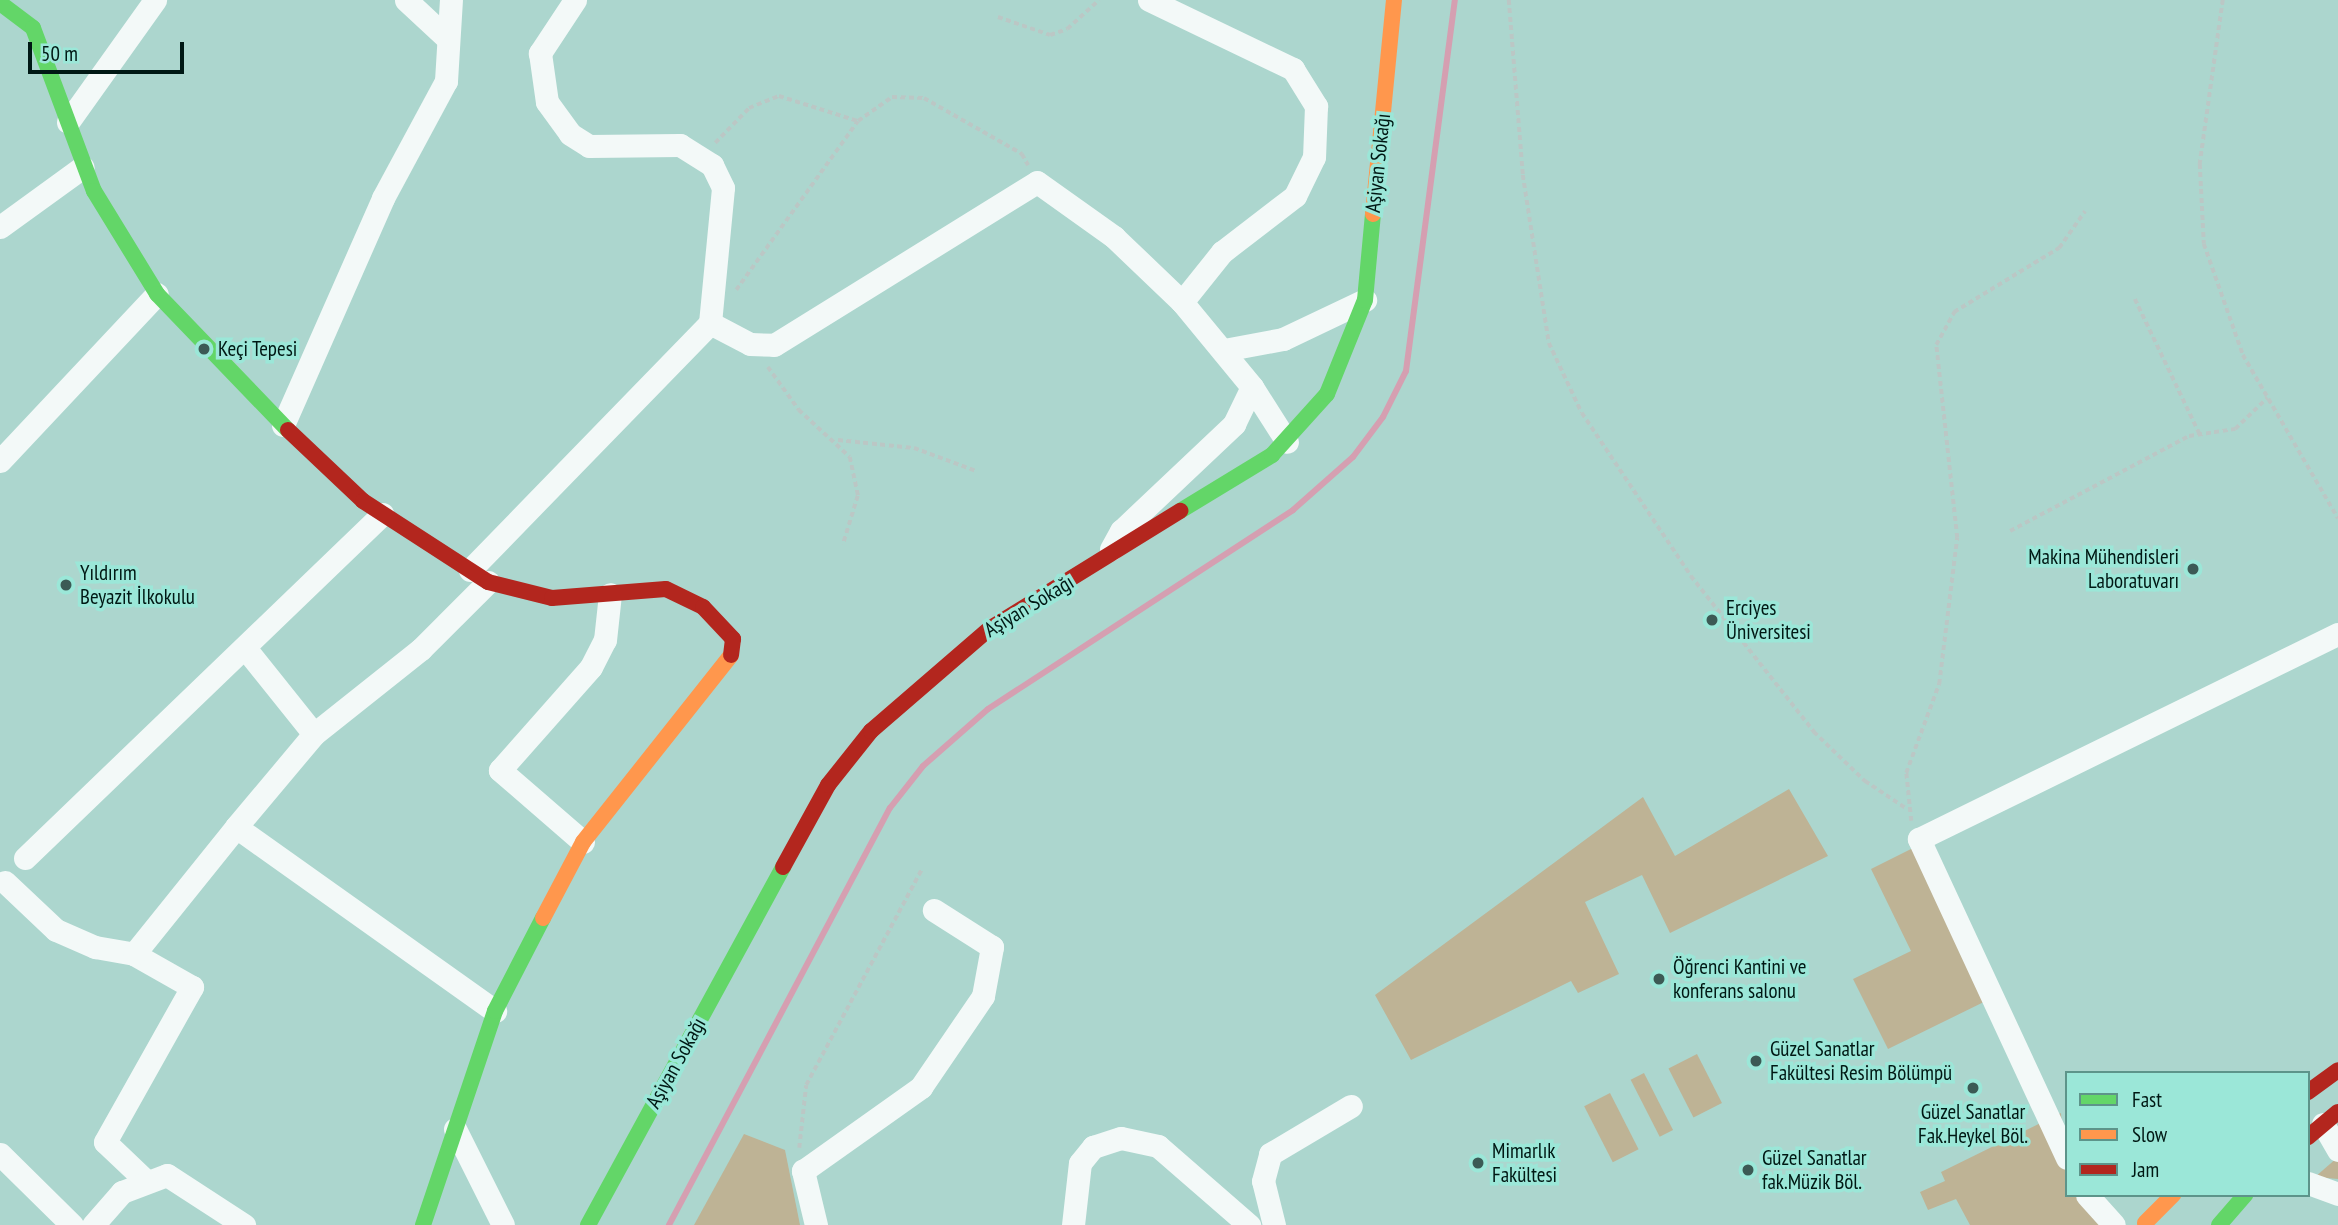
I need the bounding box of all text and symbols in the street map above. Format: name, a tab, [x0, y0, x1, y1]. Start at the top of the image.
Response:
scale bar	[32, 28, 187, 72]
text: 50 m	[41, 40, 78, 67]
street label: Aşiyan Sokağı	[1360, 112, 1396, 214]
place label: Keçi Tepesi	[218, 336, 298, 362]
marker: Keçi Tepesi	[196, 341, 212, 357]
place label: Makina Mühendisleri Laboratuvarı	[2028, 544, 2179, 594]
place label: Yıldırım Beyazit İlkokulu	[80, 560, 195, 610]
marker: Makina Mühendisleri Laboratuvarı	[2185, 561, 2201, 577]
street label: Aşiyan Sokağı	[980, 570, 1078, 642]
marker: Yıldırım Beyazit İlkokulu	[58, 577, 74, 593]
place label: Erciyes Üniversitesi	[1726, 595, 1811, 645]
marker: Erciyes Üniversitesi	[1704, 612, 1720, 628]
place label: Öğrenci Kantini ve konferans salonu	[1673, 954, 1807, 1004]
marker: Öğrenci Kantini ve konferans salonu	[1651, 971, 1667, 987]
street label: Aşiyan Sokağı	[641, 1013, 711, 1113]
place label: Güzel Sanatlar Fakültesi Resim Bölümpü	[1770, 1036, 1952, 1086]
marker: Güzel Sanatlar Fakültesi Resim Bölümpü	[1748, 1053, 1764, 1069]
legend	[2065, 1071, 2310, 1197]
marker: Güzel Sanatlar Fak.Heykel Böl.	[1965, 1080, 1981, 1096]
text: Fast	[2132, 1086, 2162, 1113]
place label: Güzel Sanatlar Fak.Heykel Böl.	[1918, 1099, 2028, 1149]
text: Slow	[2132, 1121, 2167, 1148]
place label: Mimarlık Fakültesi	[1492, 1138, 1557, 1188]
place label: Güzel Sanatlar fak.Müzik Böl.	[1762, 1145, 1867, 1195]
marker: Mimarlık Fakültesi	[1470, 1155, 1486, 1171]
text: Jam	[2132, 1156, 2159, 1183]
marker: Güzel Sanatlar fak.Müzik Böl.	[1740, 1162, 1756, 1178]

